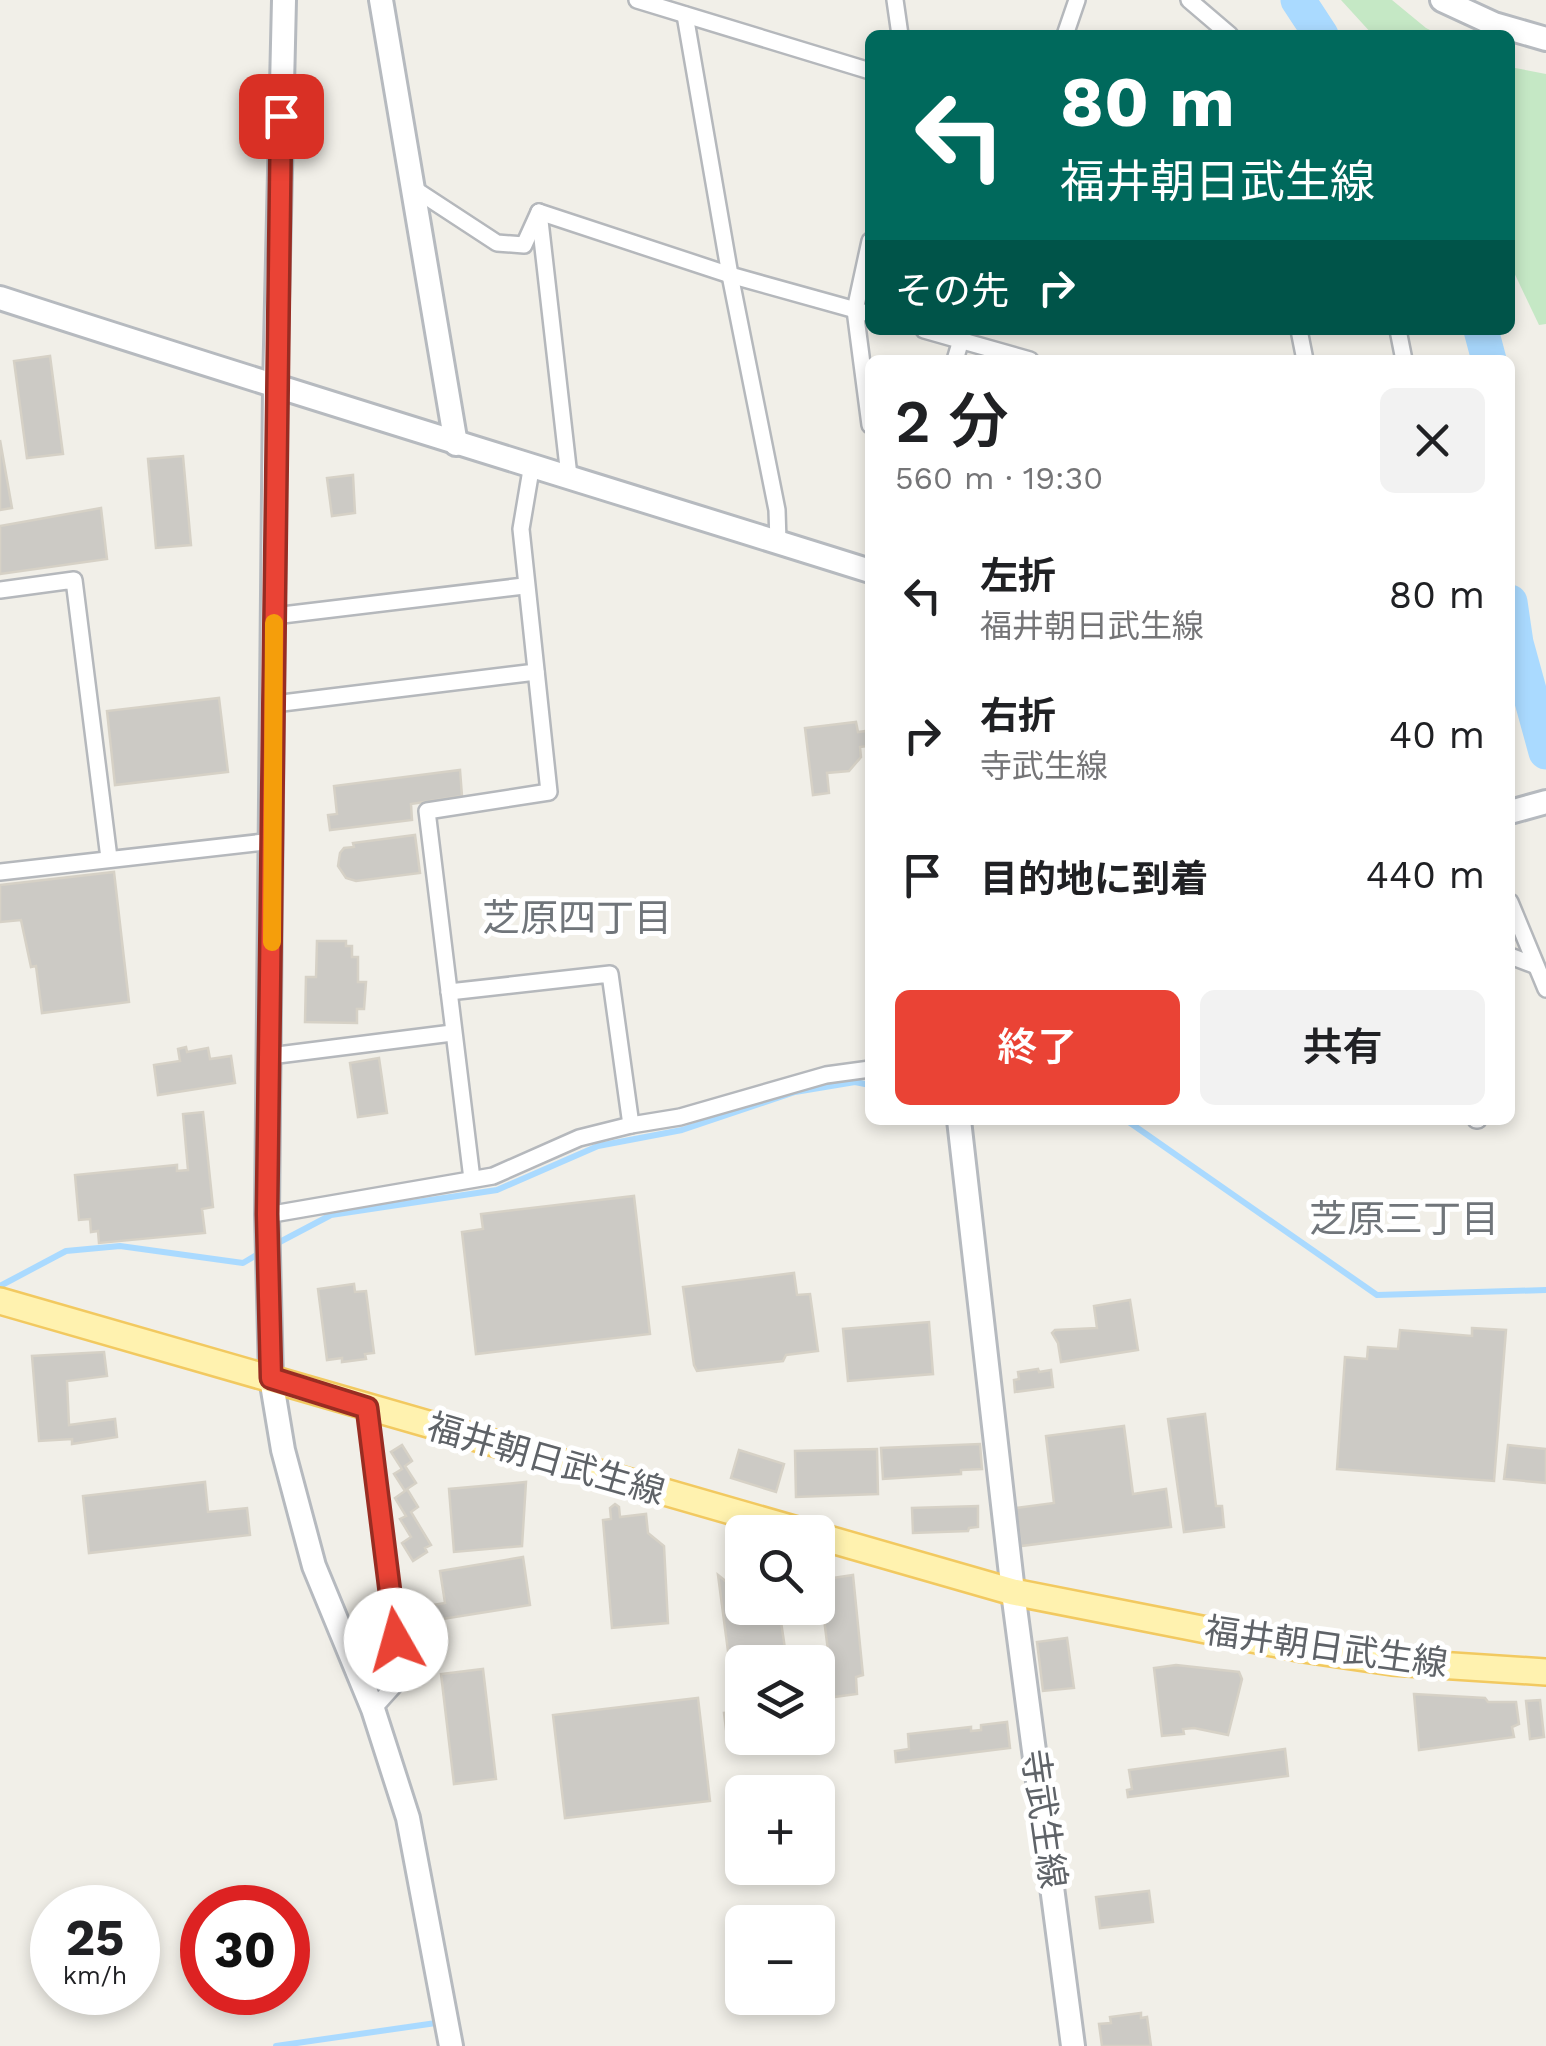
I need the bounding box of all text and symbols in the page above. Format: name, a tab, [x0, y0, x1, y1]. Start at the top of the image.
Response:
text: 80 m	[1060, 61, 1235, 143]
icon: left	[895, 70, 1025, 200]
pin	[239, 74, 324, 159]
icon: arrive	[254, 89, 309, 144]
text: 福井朝日武生線	[1060, 155, 1375, 208]
icon: right	[1029, 260, 1084, 315]
text: その先	[895, 269, 1009, 313]
text: 2 分	[895, 386, 1009, 457]
button: close	[1380, 388, 1485, 493]
text: 560 m · 19:30	[895, 459, 1103, 497]
text: 左折	[980, 554, 1056, 598]
icon: left	[895, 568, 950, 623]
text: 80 m	[1389, 573, 1485, 617]
text: 福井朝日武生線	[980, 607, 1204, 645]
text: 右折	[980, 694, 1056, 738]
icon: right	[895, 708, 950, 763]
text: 40 m	[1389, 713, 1485, 757]
text: 寺武生線	[980, 747, 1108, 785]
icon: arrive	[895, 848, 950, 903]
text: 440 m	[1366, 853, 1485, 897]
text: 目的地に到着	[980, 857, 1208, 901]
district label: 芝原四丁目	[482, 896, 672, 940]
button: 終了	[895, 990, 1180, 1105]
button: 共有	[1200, 990, 1485, 1105]
district label: 芝原三丁目	[1309, 1197, 1499, 1241]
street label: 福井朝日武生線	[422, 1405, 670, 1513]
map controls	[725, 1515, 835, 2015]
button: search	[725, 1515, 835, 1625]
position arrow	[344, 1588, 448, 1692]
street label: 福井朝日武生線	[1202, 1609, 1450, 1685]
button: layers	[725, 1645, 835, 1755]
street label: 寺武生線	[1013, 1747, 1075, 1891]
button: +	[725, 1775, 835, 1885]
speed limit sign: 30	[180, 1885, 310, 2015]
button: −	[725, 1905, 835, 2015]
text: 25	[66, 1908, 124, 1967]
text: km/h	[63, 1961, 127, 1990]

